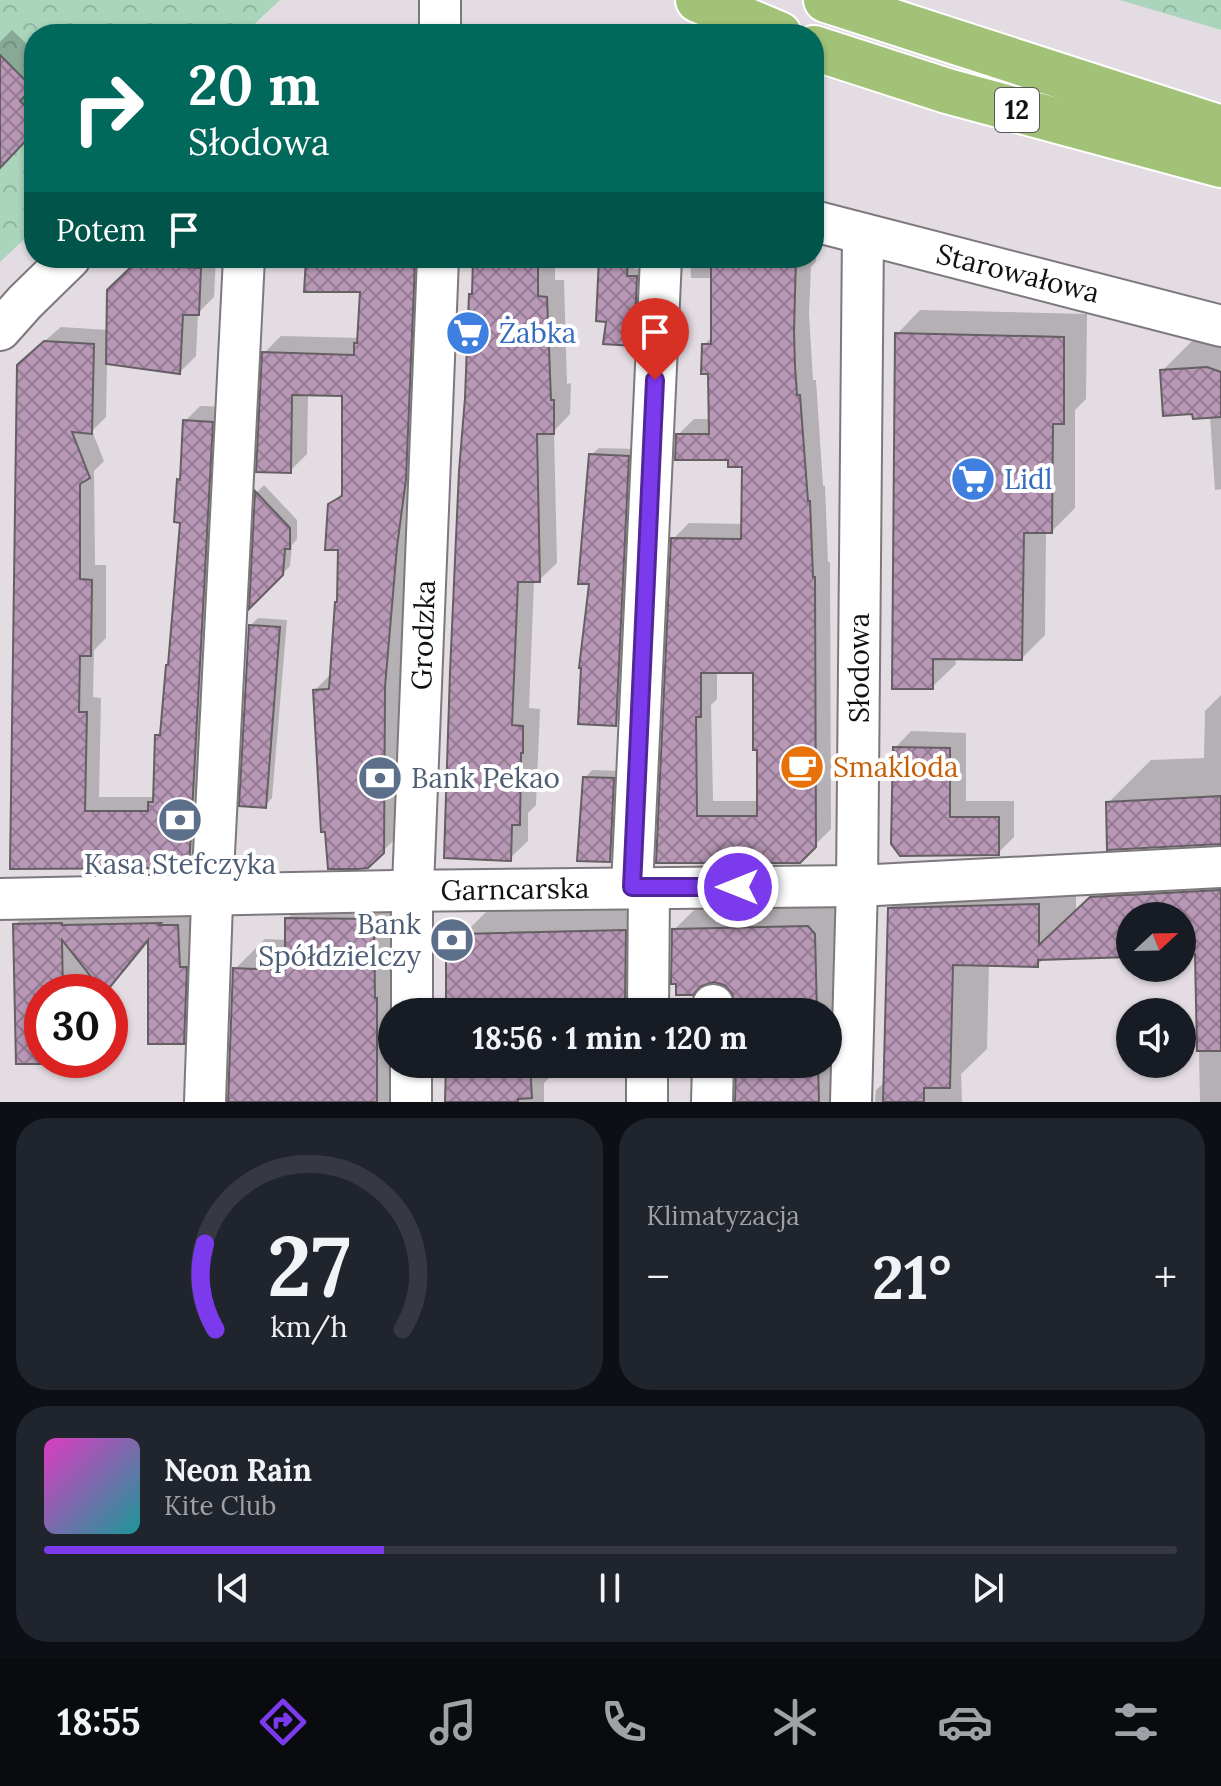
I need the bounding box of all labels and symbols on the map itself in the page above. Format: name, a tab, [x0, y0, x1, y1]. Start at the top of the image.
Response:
road number: 12	[995, 88, 1039, 132]
street label: Starowałowa	[933, 235, 1103, 311]
pin	[621, 298, 689, 380]
supermarket icon: Żabka	[444, 309, 492, 357]
place label: Żabka	[499, 315, 576, 351]
supermarket icon: Lidl	[949, 455, 997, 503]
place label: Lidl	[1004, 461, 1052, 497]
street label: Grodzka	[403, 579, 443, 691]
street label: Słodowa	[841, 613, 877, 723]
cafe icon: Smakloda	[778, 743, 826, 791]
place label: Smakloda	[833, 749, 958, 785]
bank icon: Bank Pekao	[356, 754, 404, 802]
place label: Bank Pekao	[411, 760, 560, 796]
bank icon: Kasa Stefczyka	[156, 796, 204, 844]
position arrow	[696, 845, 780, 929]
place label: Kasa Stefczyka	[84, 846, 276, 882]
street label: Garncarska	[440, 870, 590, 908]
north arrow	[1116, 902, 1196, 982]
place label: Bank Spółdzielczy	[258, 906, 421, 974]
bank icon: Bank Spółdzielczy	[428, 916, 476, 964]
speed limit sign: 30	[24, 974, 128, 1078]

